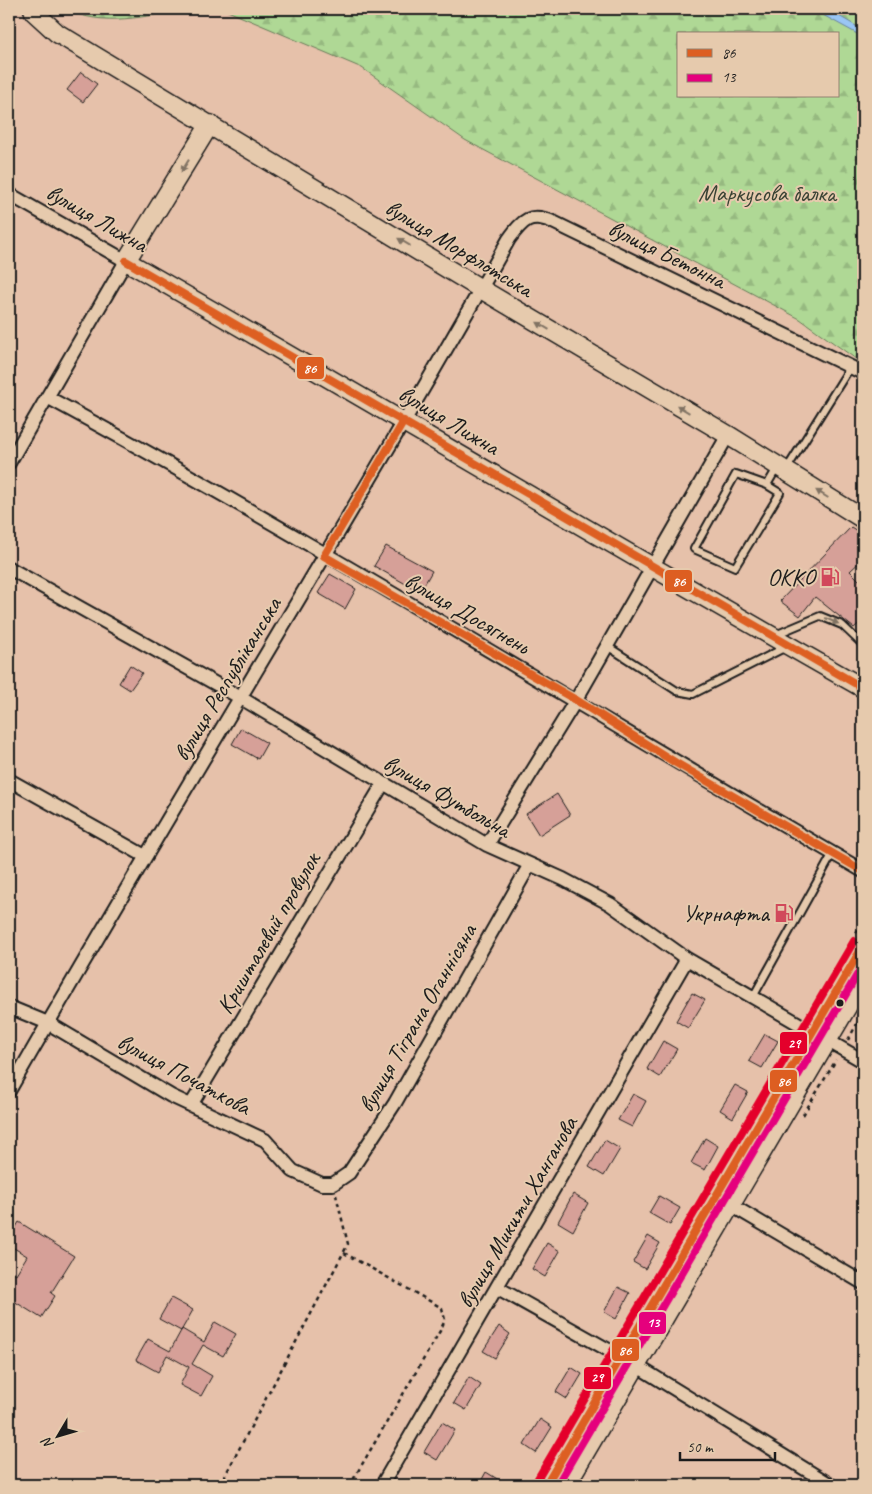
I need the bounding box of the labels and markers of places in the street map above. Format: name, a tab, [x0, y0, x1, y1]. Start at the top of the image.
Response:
place label: ОККО	[767, 562, 817, 592]
fuel station icon: ОККО	[819, 566, 841, 588]
place label: Укрнафта	[683, 898, 770, 928]
fuel station icon: Укрнафта	[773, 902, 795, 924]
unlabelled marker	[835, 998, 845, 1008]

